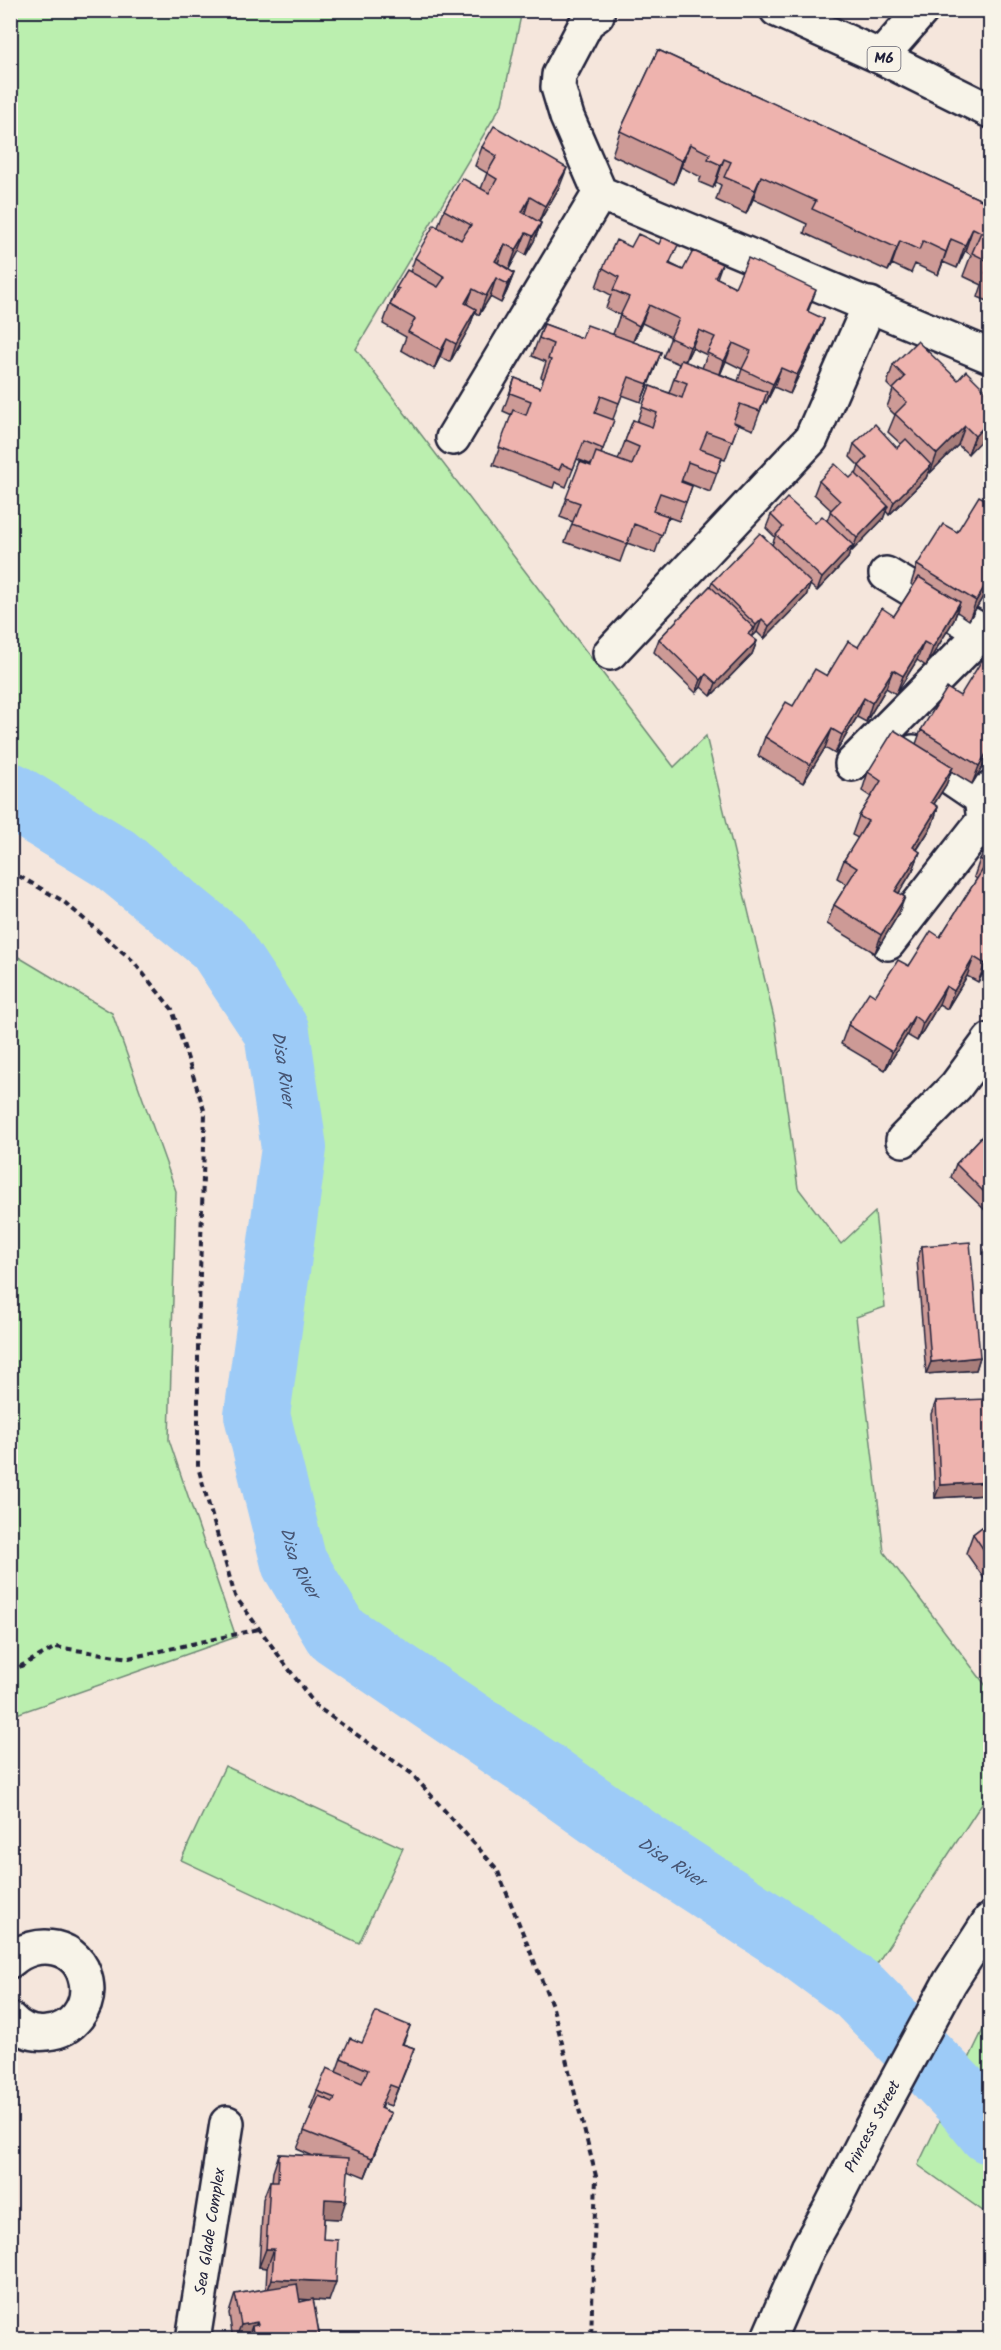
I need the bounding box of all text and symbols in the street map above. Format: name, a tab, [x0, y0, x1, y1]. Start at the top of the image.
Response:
road number: M6	[868, 47, 900, 71]
water label: Disa River	[263, 1029, 303, 1113]
water label: Disa River	[271, 1525, 329, 1608]
water label: Disa River	[631, 1830, 714, 1898]
street label: Princess Street	[838, 2075, 908, 2177]
street label: Sea Glade Complex	[188, 2165, 232, 2296]

